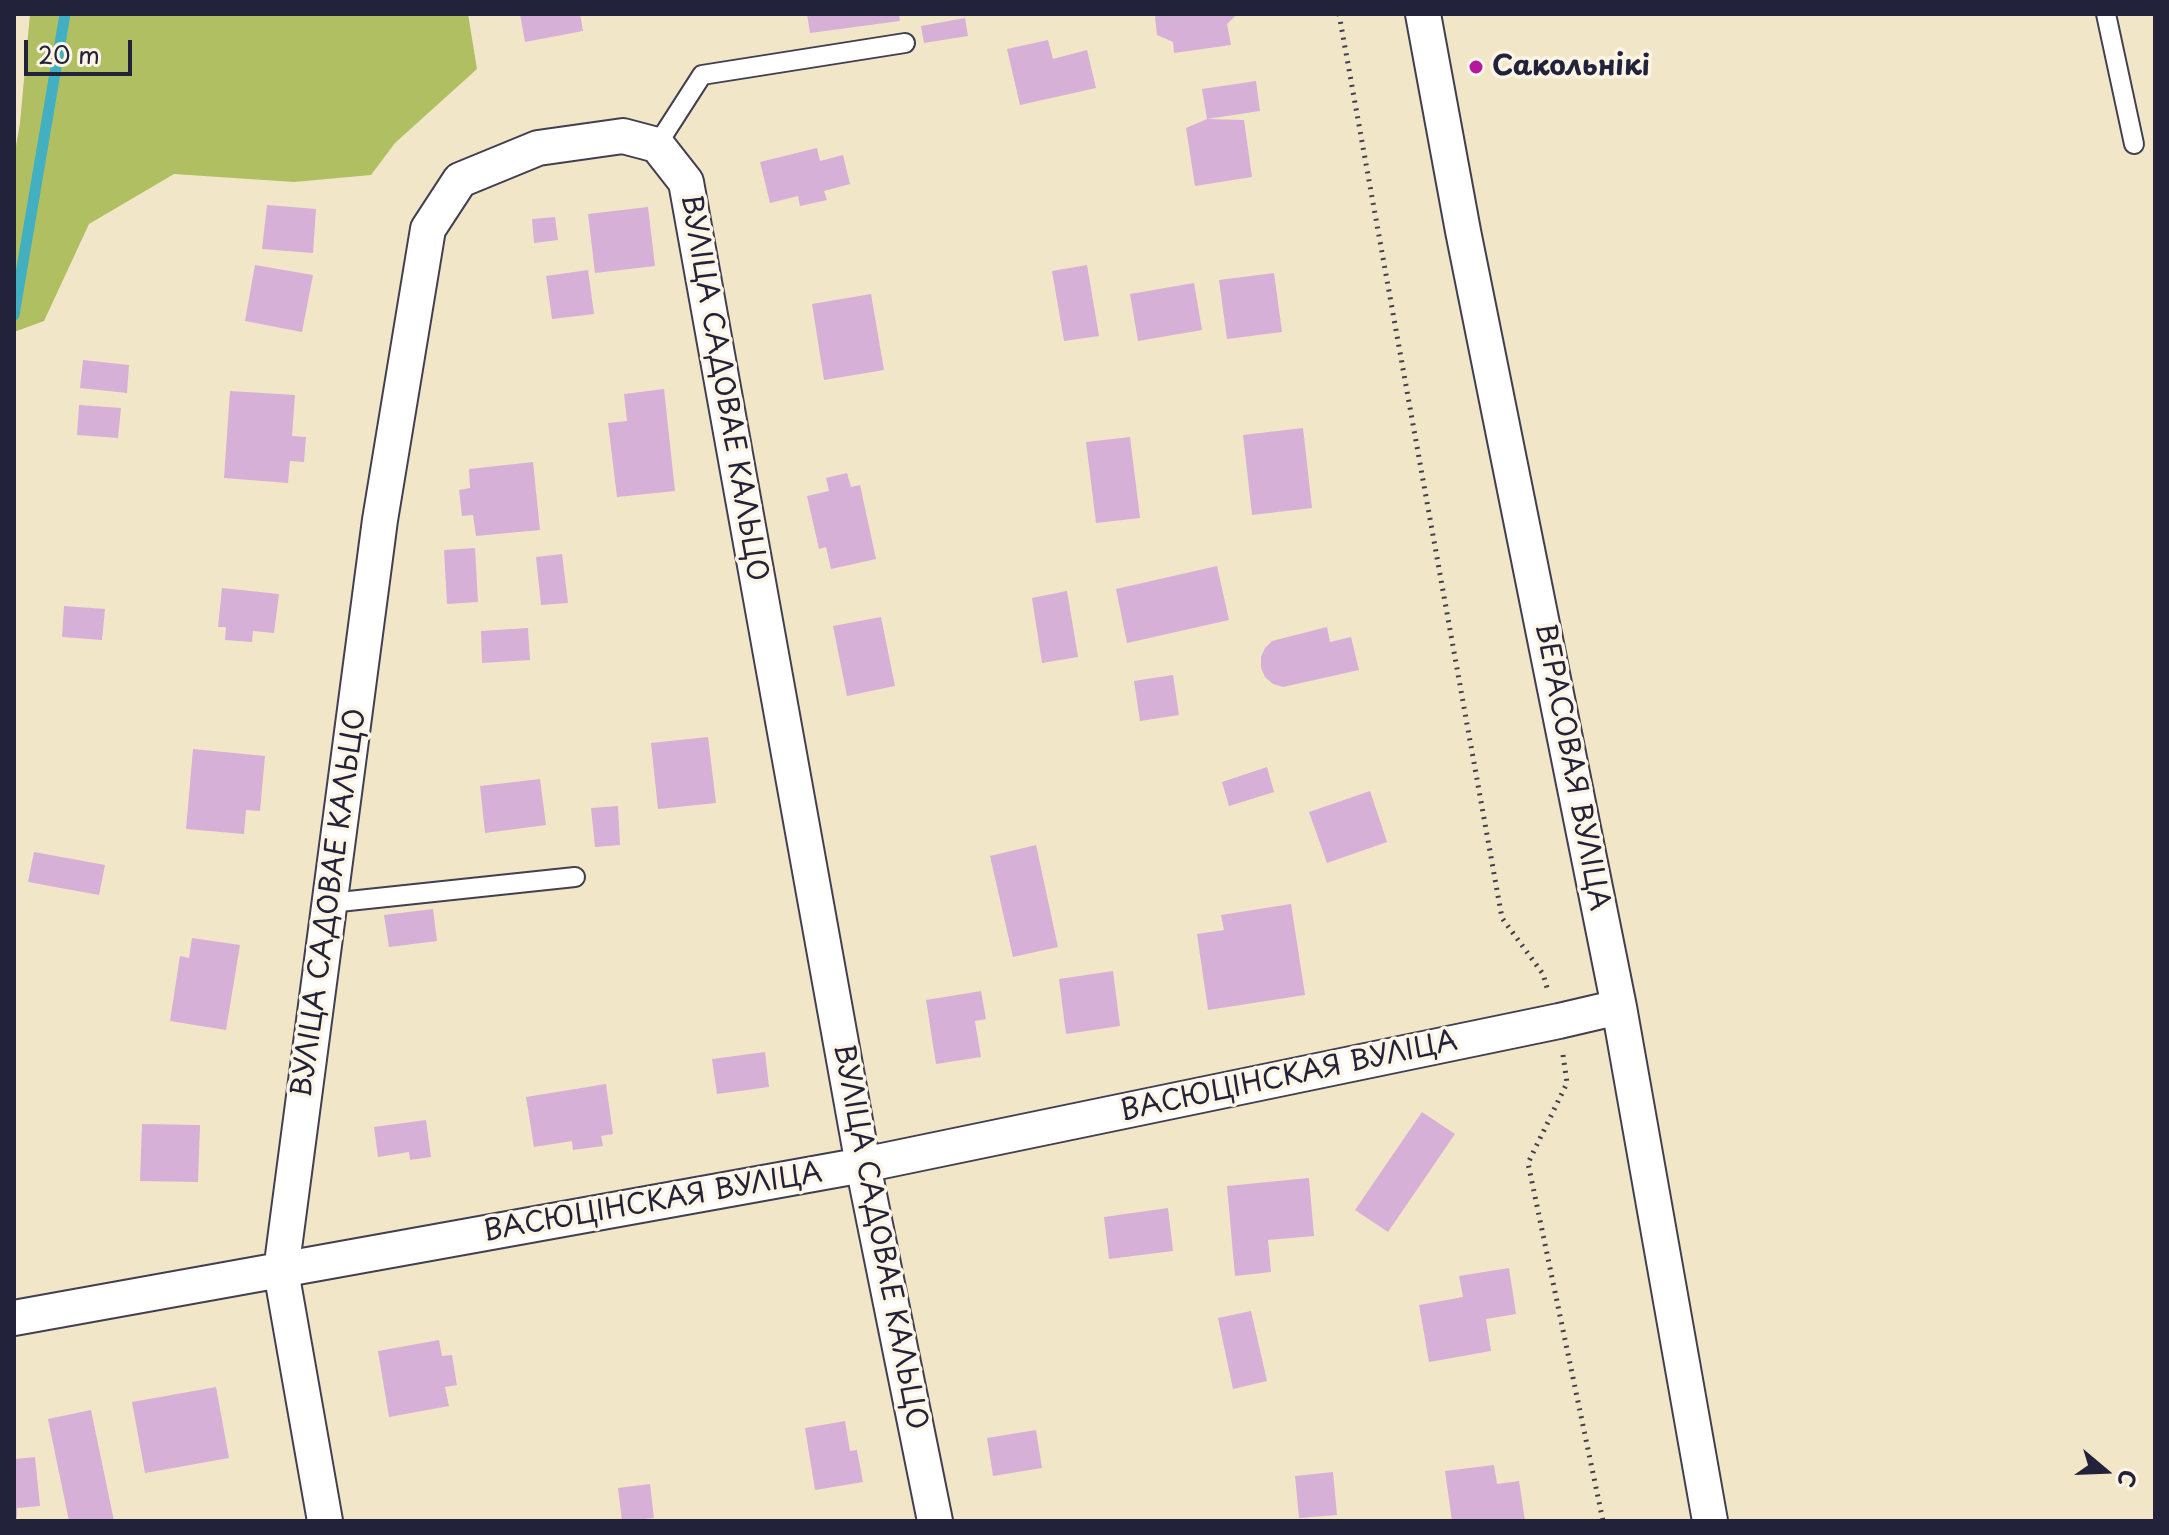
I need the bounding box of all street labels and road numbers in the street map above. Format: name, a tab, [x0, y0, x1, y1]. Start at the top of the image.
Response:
street label: ВУЛІЦА САДОВАЕ КАЛЬЦО	[672, 192, 774, 584]
street label: ВЕРАСОВАЯ ВУЛІЦА	[1527, 621, 1615, 913]
street label: ВУЛІЦА САДОВАЕ КАЛЬЦО	[286, 707, 374, 1099]
street label: ВАСЮЦІНСКАЯ ВУЛІЦА	[1117, 1025, 1461, 1129]
street label: ВУЛІЦА САДОВАЕ КАЛЬЦО	[825, 1041, 933, 1433]
street label: ВАСЮЦІНСКАЯ ВУЛІЦА	[481, 1157, 825, 1249]

